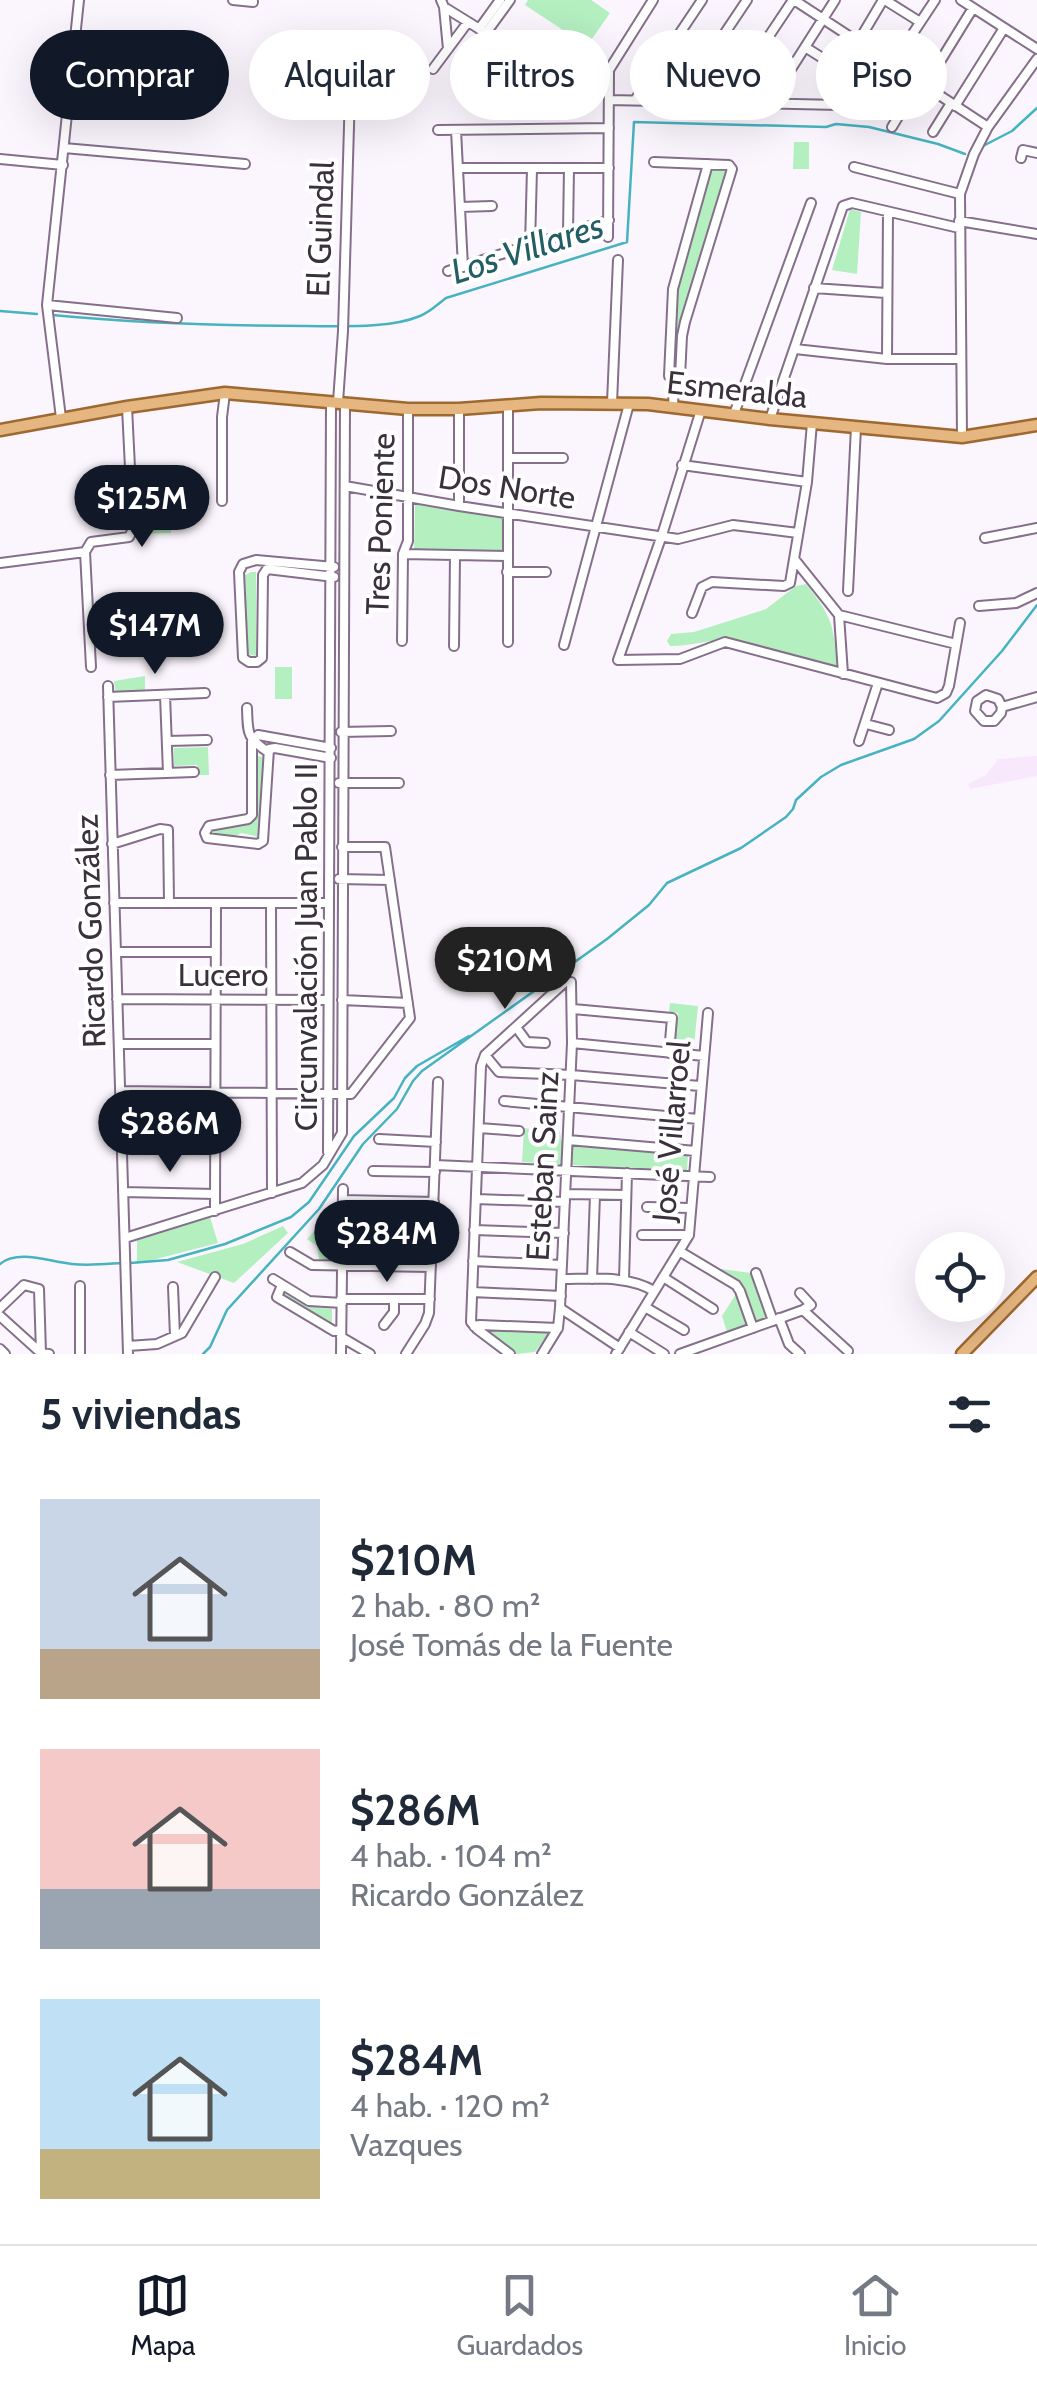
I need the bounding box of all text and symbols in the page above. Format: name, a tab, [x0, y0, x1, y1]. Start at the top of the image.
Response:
chip: Comprar	[30, 30, 229, 120]
chip: Alquilar	[249, 30, 430, 120]
chip: Filtros	[450, 30, 610, 120]
chip: Nuevo	[630, 30, 796, 120]
chip: Piso	[816, 30, 947, 120]
street label: El Guindal	[298, 160, 342, 298]
water label: Los Villares	[445, 203, 609, 293]
street label: Esmeralda	[665, 362, 810, 416]
street label: Tres Poniente	[357, 432, 403, 616]
street label: Dos Norte	[436, 457, 578, 517]
pin: $125M	[72, 465, 212, 550]
text: $125M	[96, 478, 188, 517]
pin: $147M	[85, 592, 225, 677]
text: $147M	[109, 605, 201, 644]
street label: Circunvalación Juan Pablo II	[286, 763, 325, 1131]
street label: Ricardo González	[66, 813, 114, 1049]
pin: $210M	[435, 927, 575, 1012]
text: $210M	[457, 940, 553, 979]
street label: Lucero	[178, 955, 268, 994]
street label: José Villarroel	[644, 1038, 698, 1224]
street label: Esteban Sainz	[518, 1070, 566, 1262]
pin: $286M	[100, 1090, 240, 1175]
text: $286M	[120, 1103, 220, 1142]
pin: $284M	[317, 1200, 457, 1285]
text: $284M	[336, 1213, 438, 1252]
map controls	[915, 1232, 1005, 1322]
button: locate	[915, 1232, 1005, 1322]
icon: filters	[942, 1387, 997, 1442]
text: 5 viviendas	[40, 1388, 241, 1440]
text: $210M	[350, 1534, 477, 1586]
icon: home	[120, 1539, 240, 1659]
text: 2 hab. · 80 m²	[350, 1586, 540, 1625]
text: José Tomás de la Fuente	[350, 1625, 673, 1664]
text: $286M	[350, 1784, 481, 1836]
icon: home	[120, 1789, 240, 1909]
text: 4 hab. · 104 m²	[350, 1836, 552, 1875]
text: Ricardo González	[350, 1875, 584, 1914]
text: $284M	[350, 2034, 483, 2086]
icon: home	[120, 2039, 240, 2159]
text: 4 hab. · 120 m²	[350, 2086, 550, 2125]
text: Vazques	[350, 2125, 463, 2164]
tab: Mapa	[130, 2268, 195, 2362]
tab: Guardados	[456, 2268, 583, 2362]
tab: Inicio	[844, 2268, 907, 2362]

